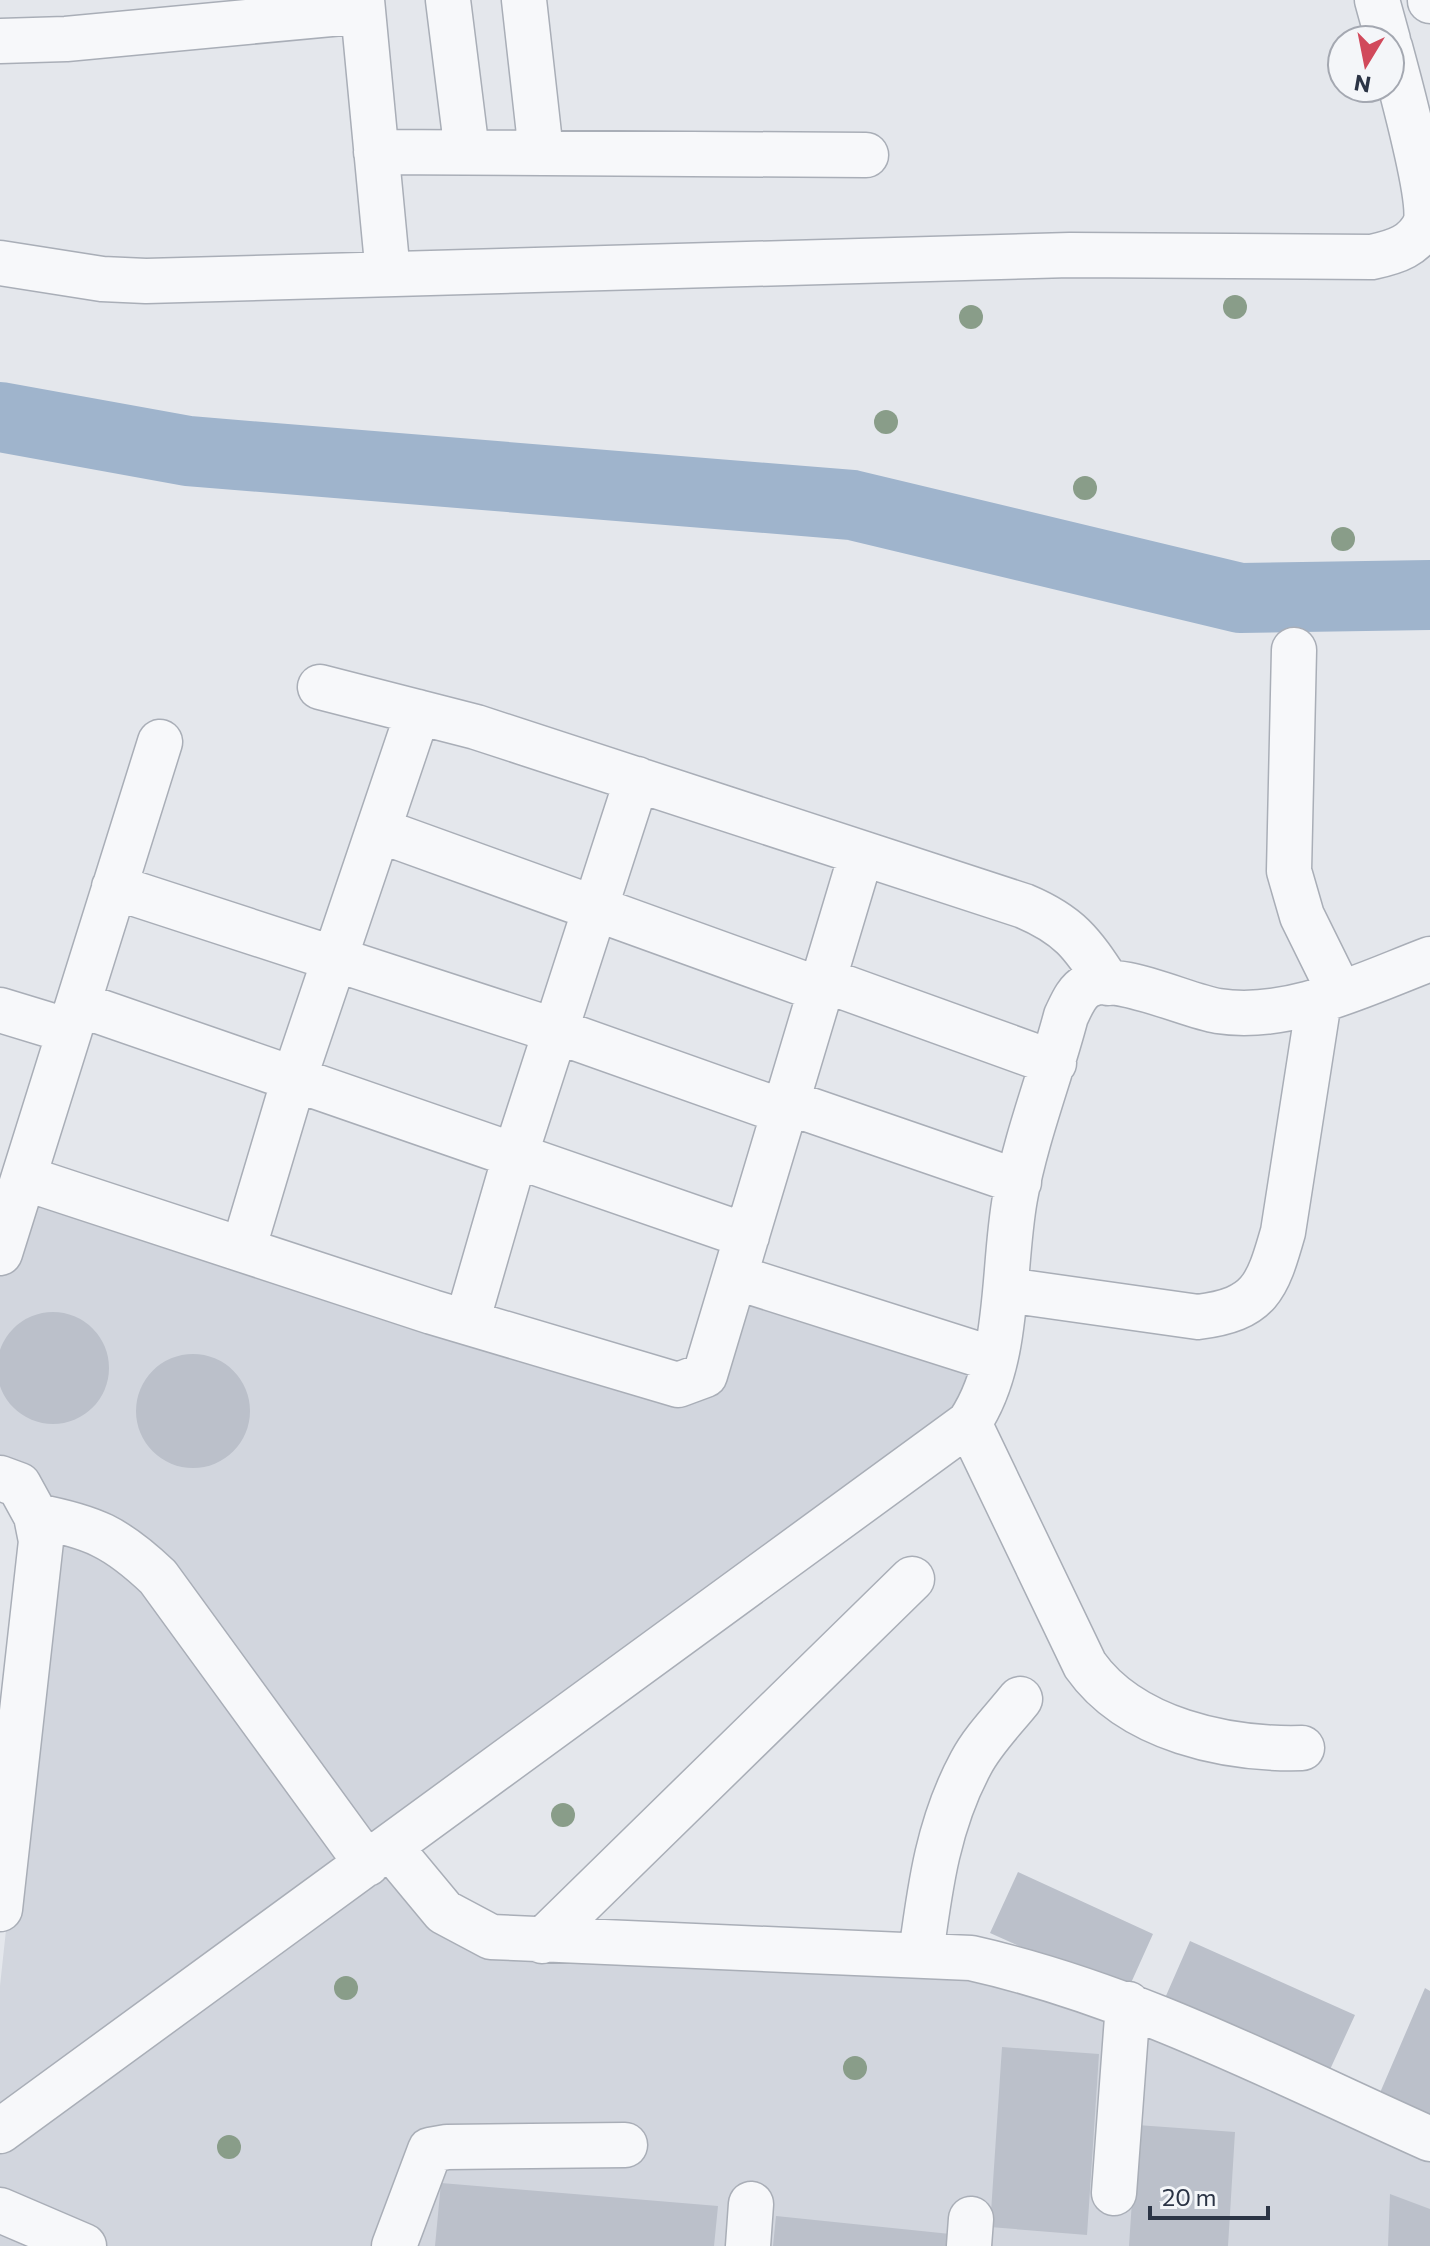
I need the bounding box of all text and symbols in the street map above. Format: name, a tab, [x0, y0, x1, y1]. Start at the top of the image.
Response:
north arrow	[1326, 24, 1406, 104]
text: N	[1352, 69, 1373, 99]
scale bar	[1150, 2170, 1268, 2220]
text: 20 m	[1162, 2182, 1216, 2211]

